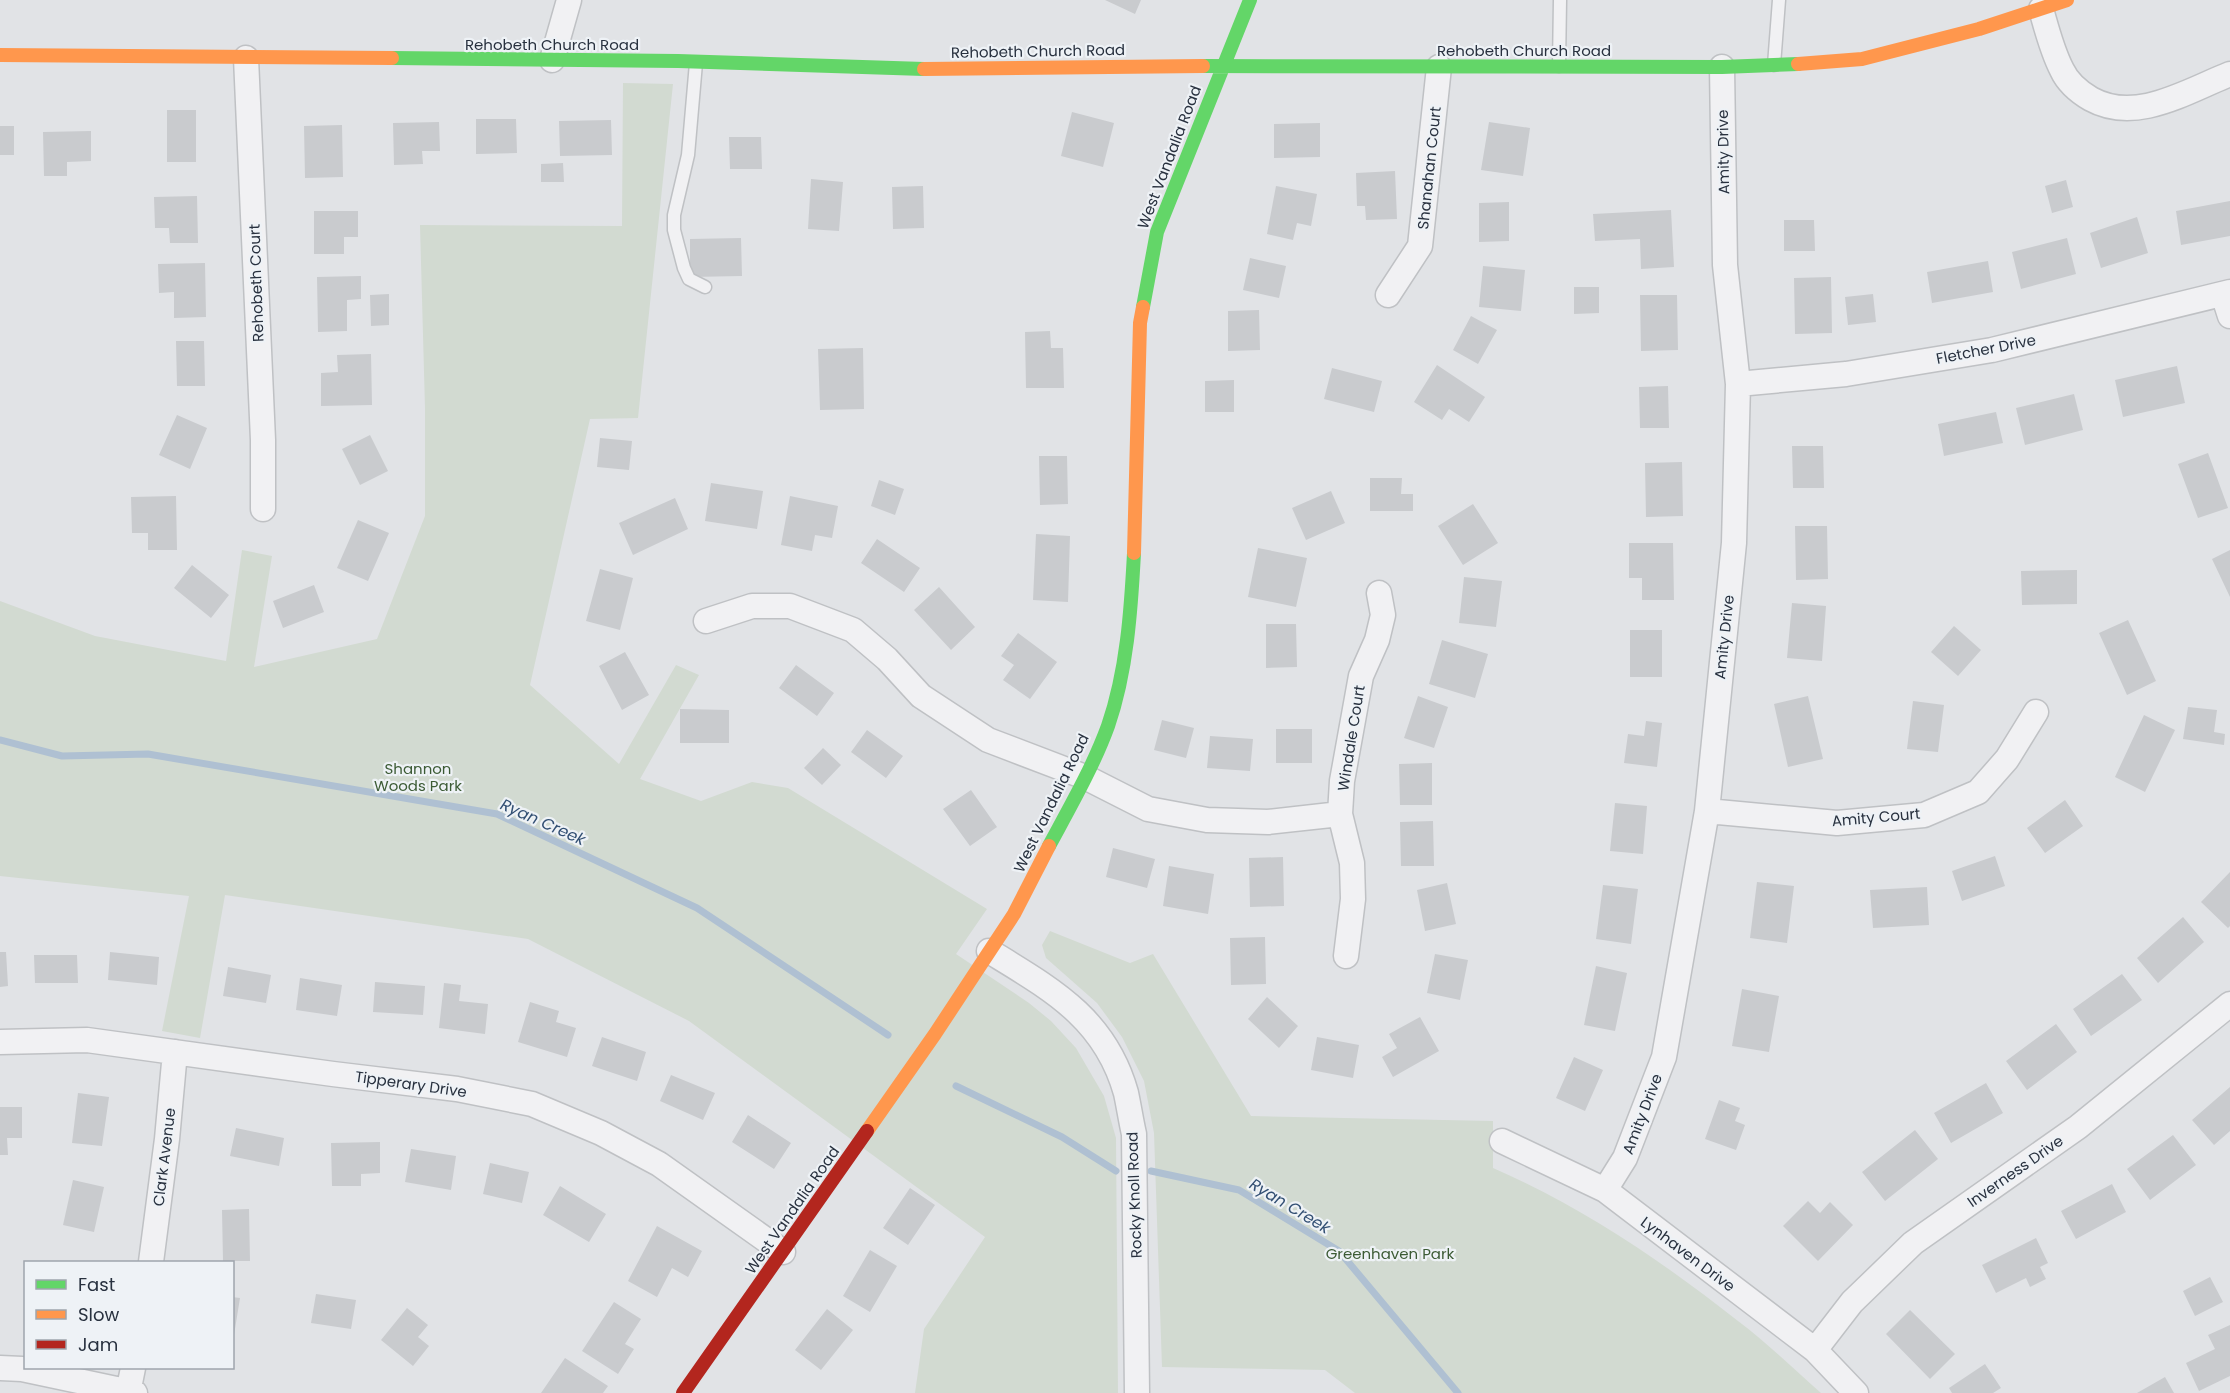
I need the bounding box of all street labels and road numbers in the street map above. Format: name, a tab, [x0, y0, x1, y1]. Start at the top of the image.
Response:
street label: Rehobeth Church Road	[465, 34, 639, 55]
street label: Rehobeth Church Road	[951, 39, 1125, 63]
street label: Rehobeth Church Road	[1437, 40, 1611, 61]
street label: West Vandalia Road	[1132, 82, 1206, 232]
street label: Shanahan Court	[1412, 106, 1446, 230]
street label: Amity Drive	[1712, 109, 1734, 195]
street label: Rehobeth Court	[243, 224, 269, 342]
street label: Fletcher Drive	[1934, 329, 2038, 369]
street label: Amity Drive	[1709, 594, 1739, 680]
street label: Windale Court	[1332, 683, 1370, 793]
street label: West Vandalia Road	[1008, 730, 1094, 876]
street label: Amity Court	[1831, 803, 1921, 831]
street label: Tipperary Drive	[354, 1066, 468, 1102]
street label: Amity Drive	[1617, 1071, 1667, 1157]
street label: Clark Avenue	[148, 1107, 180, 1207]
street label: Inverness Drive	[1963, 1130, 2067, 1212]
street label: Rocky Knoll Road	[1121, 1131, 1147, 1259]
street label: West Vandalia Road	[740, 1142, 844, 1278]
street label: Lynhaven Drive	[1636, 1212, 1740, 1296]

